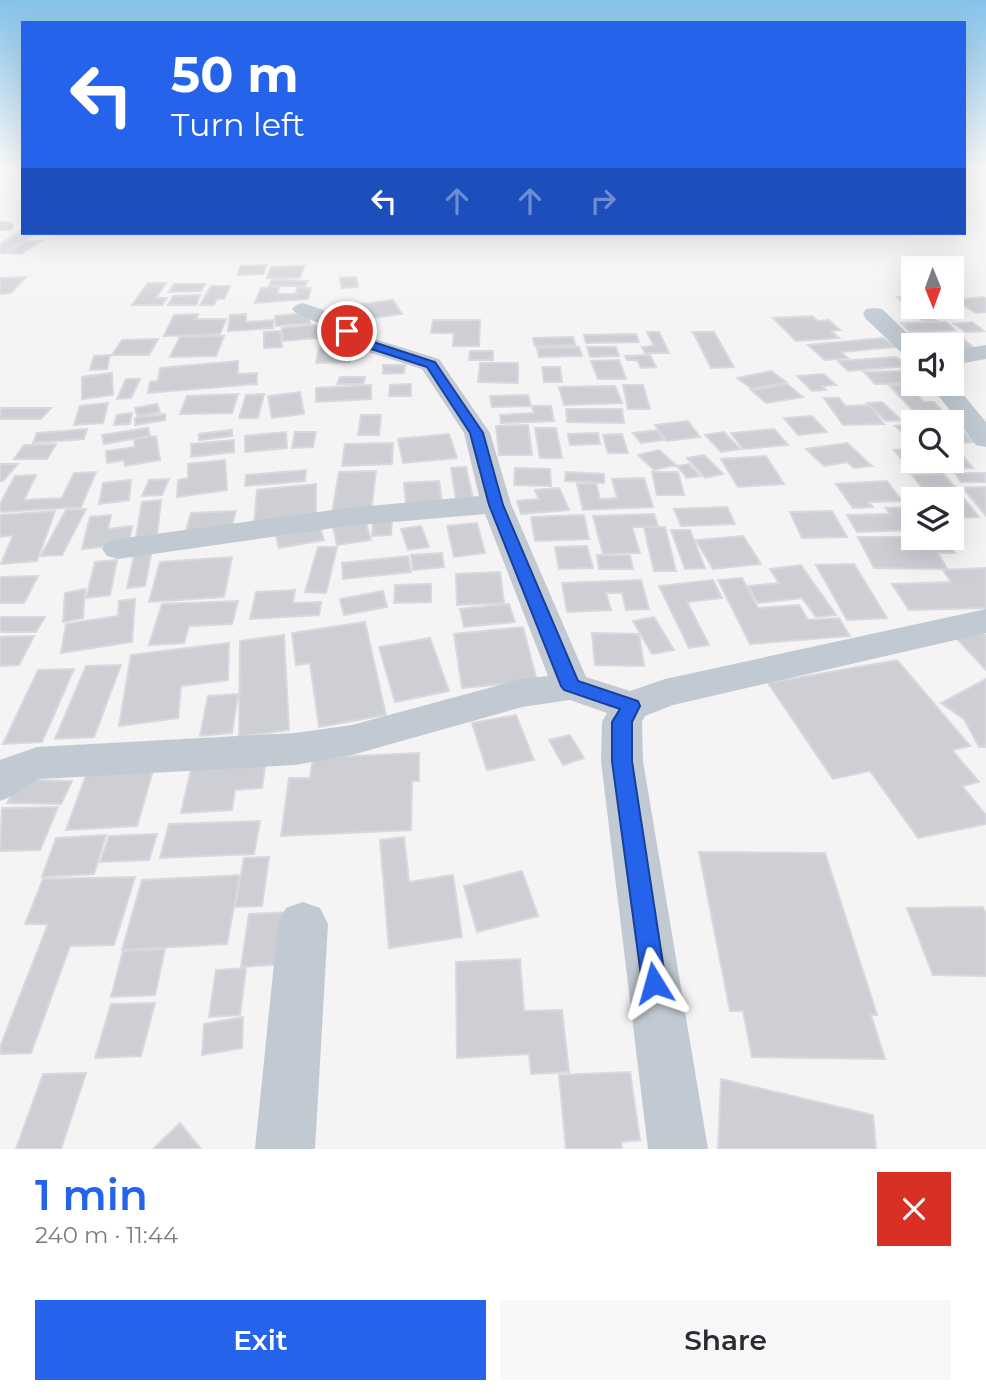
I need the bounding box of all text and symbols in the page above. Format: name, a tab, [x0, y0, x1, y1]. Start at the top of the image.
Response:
text: 50 m	[171, 45, 299, 104]
icon: left	[56, 49, 147, 140]
text: Turn left	[171, 105, 305, 144]
icon: left	[365, 182, 403, 220]
icon: ahead	[438, 182, 476, 220]
icon: ahead	[511, 182, 549, 220]
icon: right	[584, 182, 622, 220]
north arrow	[901, 256, 964, 318]
map controls	[901, 256, 964, 550]
pin	[317, 301, 377, 361]
icon: arrive	[328, 312, 366, 350]
button: sound	[901, 333, 964, 396]
button: search	[901, 410, 964, 473]
button: layers	[901, 487, 964, 550]
position arrow	[617, 946, 691, 1020]
text: 1 min	[35, 1169, 148, 1221]
button: close	[877, 1172, 951, 1246]
text: 240 m · 11:44	[35, 1221, 178, 1249]
button: Exit	[35, 1300, 486, 1380]
button: Share	[500, 1300, 951, 1380]

